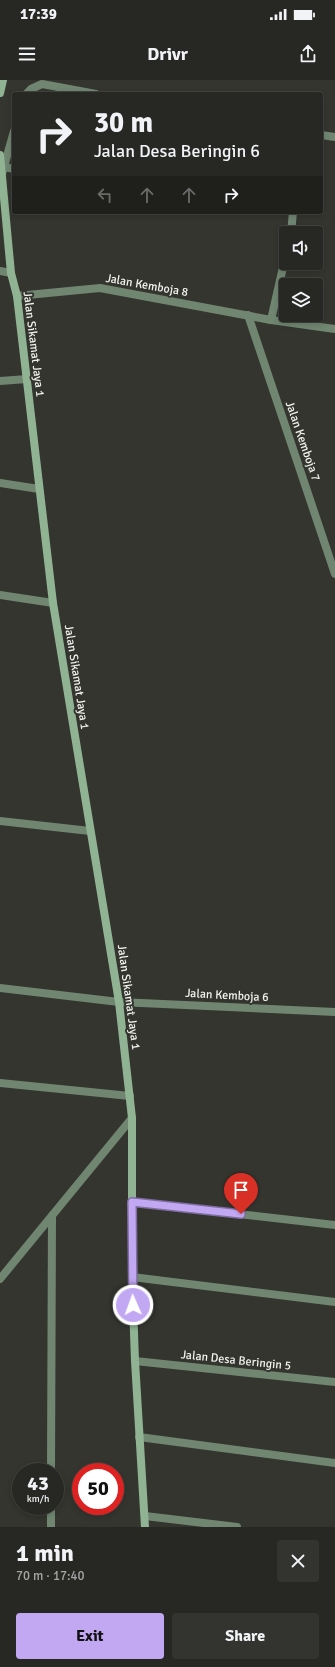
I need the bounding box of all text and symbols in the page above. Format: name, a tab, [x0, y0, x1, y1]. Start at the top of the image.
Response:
text: 17:39	[20, 5, 57, 23]
icon: menu	[16, 43, 38, 65]
text: Drivr	[147, 43, 188, 65]
icon: share	[297, 43, 319, 65]
text: 30 m	[94, 106, 153, 140]
icon: right	[28, 108, 80, 160]
text: Jalan Desa Beringin 6	[94, 140, 260, 162]
icon: left	[94, 184, 116, 206]
icon: ahead	[136, 184, 158, 206]
icon: ahead	[178, 184, 200, 206]
icon: right	[220, 184, 242, 206]
map controls	[279, 226, 323, 322]
button: sound	[279, 226, 323, 270]
street label: Jalan Kemboja 8	[104, 271, 189, 300]
button: layers	[279, 278, 323, 322]
street label: Jalan Sikamat Jaya 1	[20, 291, 47, 398]
street label: Jalan Kemboja 7	[282, 399, 323, 483]
street label: Jalan Sikamat Jaya 1	[61, 624, 92, 731]
street label: Jalan Sikamat Jaya 1	[114, 944, 143, 1051]
street label: Jalan Kemboja 6	[185, 986, 269, 1005]
pin	[224, 1173, 258, 1214]
icon: arrive	[230, 1179, 252, 1201]
position arrow	[112, 1284, 154, 1326]
street label: Jalan Desa Beringin 5	[180, 1347, 292, 1374]
speed limit sign: 50	[72, 1463, 124, 1515]
text: 43	[27, 1471, 49, 1496]
text: km/h	[27, 1493, 49, 1505]
text: 1 min	[16, 1538, 74, 1568]
button: close	[277, 1540, 319, 1582]
text: 70 m · 17:40	[16, 1568, 85, 1584]
button: Exit	[16, 1613, 164, 1659]
button: Share	[172, 1613, 319, 1659]

